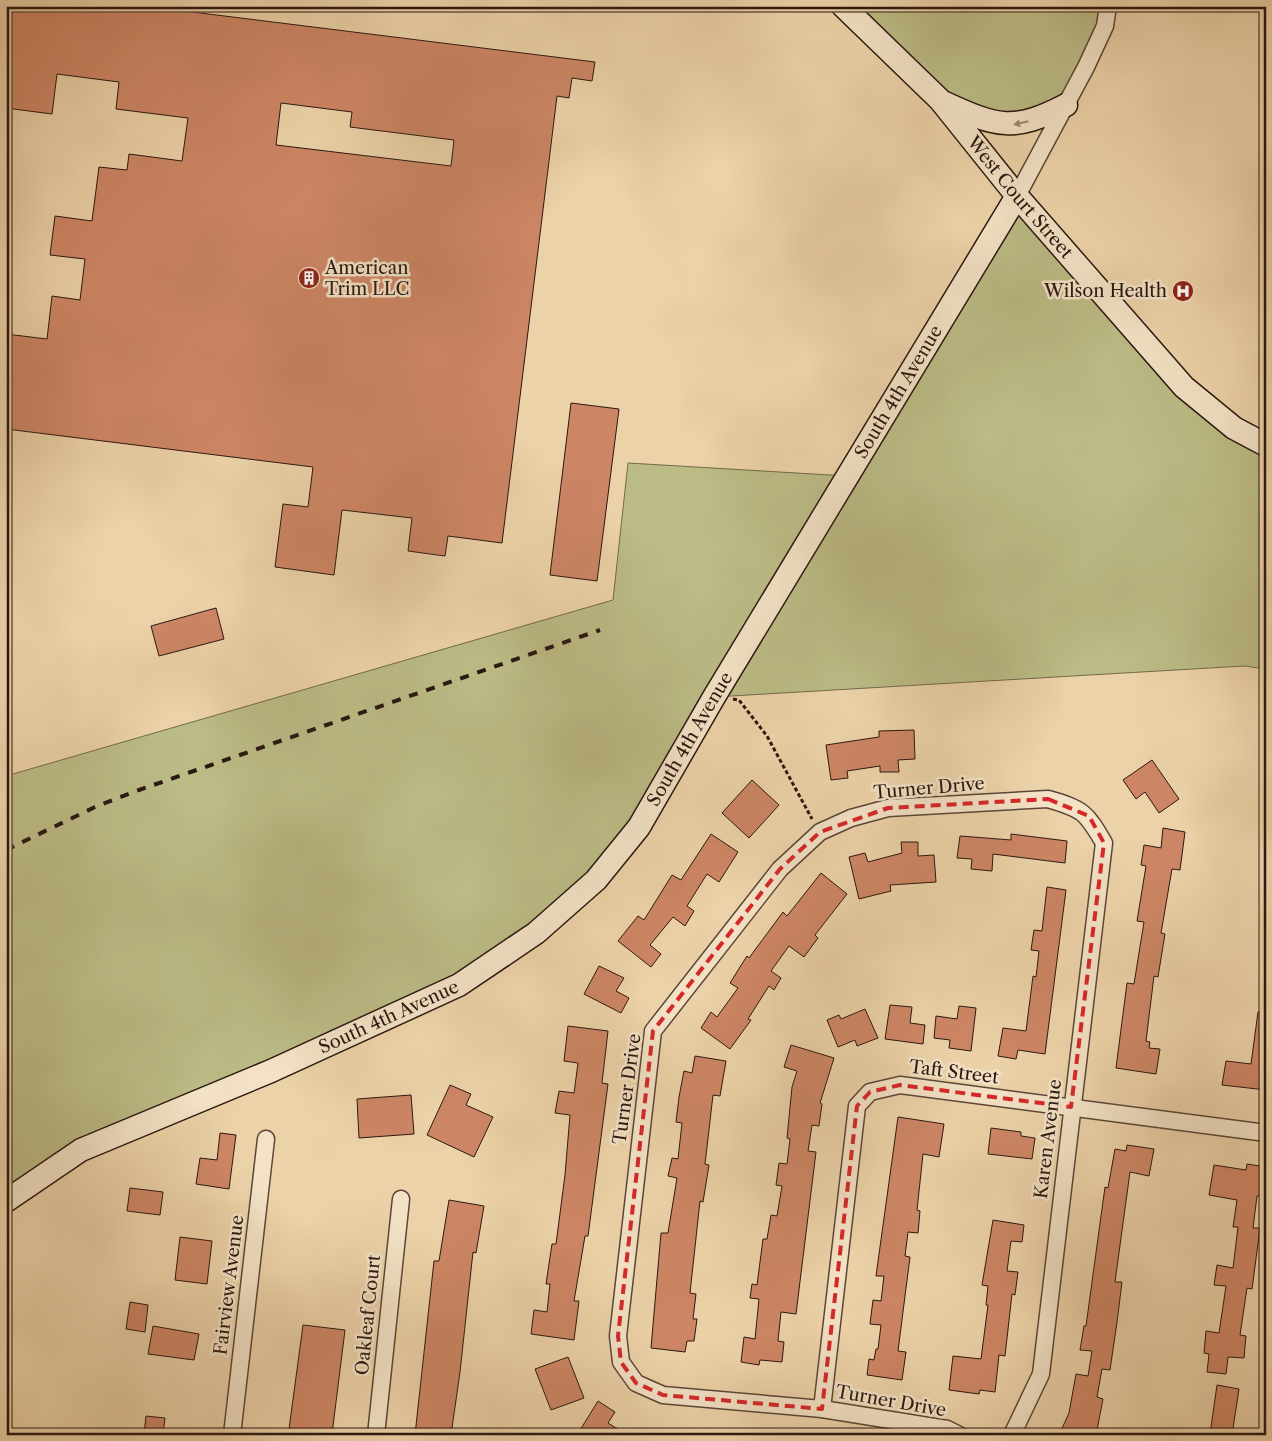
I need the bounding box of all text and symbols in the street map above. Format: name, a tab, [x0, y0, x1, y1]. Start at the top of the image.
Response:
one-way arrow	[1014, 119, 1029, 127]
street label: West Court Street	[962, 131, 1078, 263]
place label: American Trim LLC	[324, 257, 409, 300]
building icon: American Trim LLC	[297, 266, 321, 290]
hospital icon: Wilson Health	[1171, 279, 1195, 303]
place label: Wilson Health	[1043, 280, 1167, 302]
street label: South 4th Avenue	[850, 321, 947, 463]
street label: South 4th Avenue	[642, 668, 738, 810]
street label: Turner Drive	[872, 772, 986, 804]
street label: South 4th Avenue	[315, 976, 462, 1059]
street label: Turner Drive	[608, 1032, 646, 1146]
street label: Taft Street	[908, 1056, 1000, 1088]
street label: Karen Avenue	[1030, 1078, 1066, 1200]
street label: Fairview Avenue	[209, 1214, 249, 1356]
street label: Oakleaf Court	[351, 1253, 385, 1376]
street label: Turner Drive	[834, 1380, 948, 1422]

